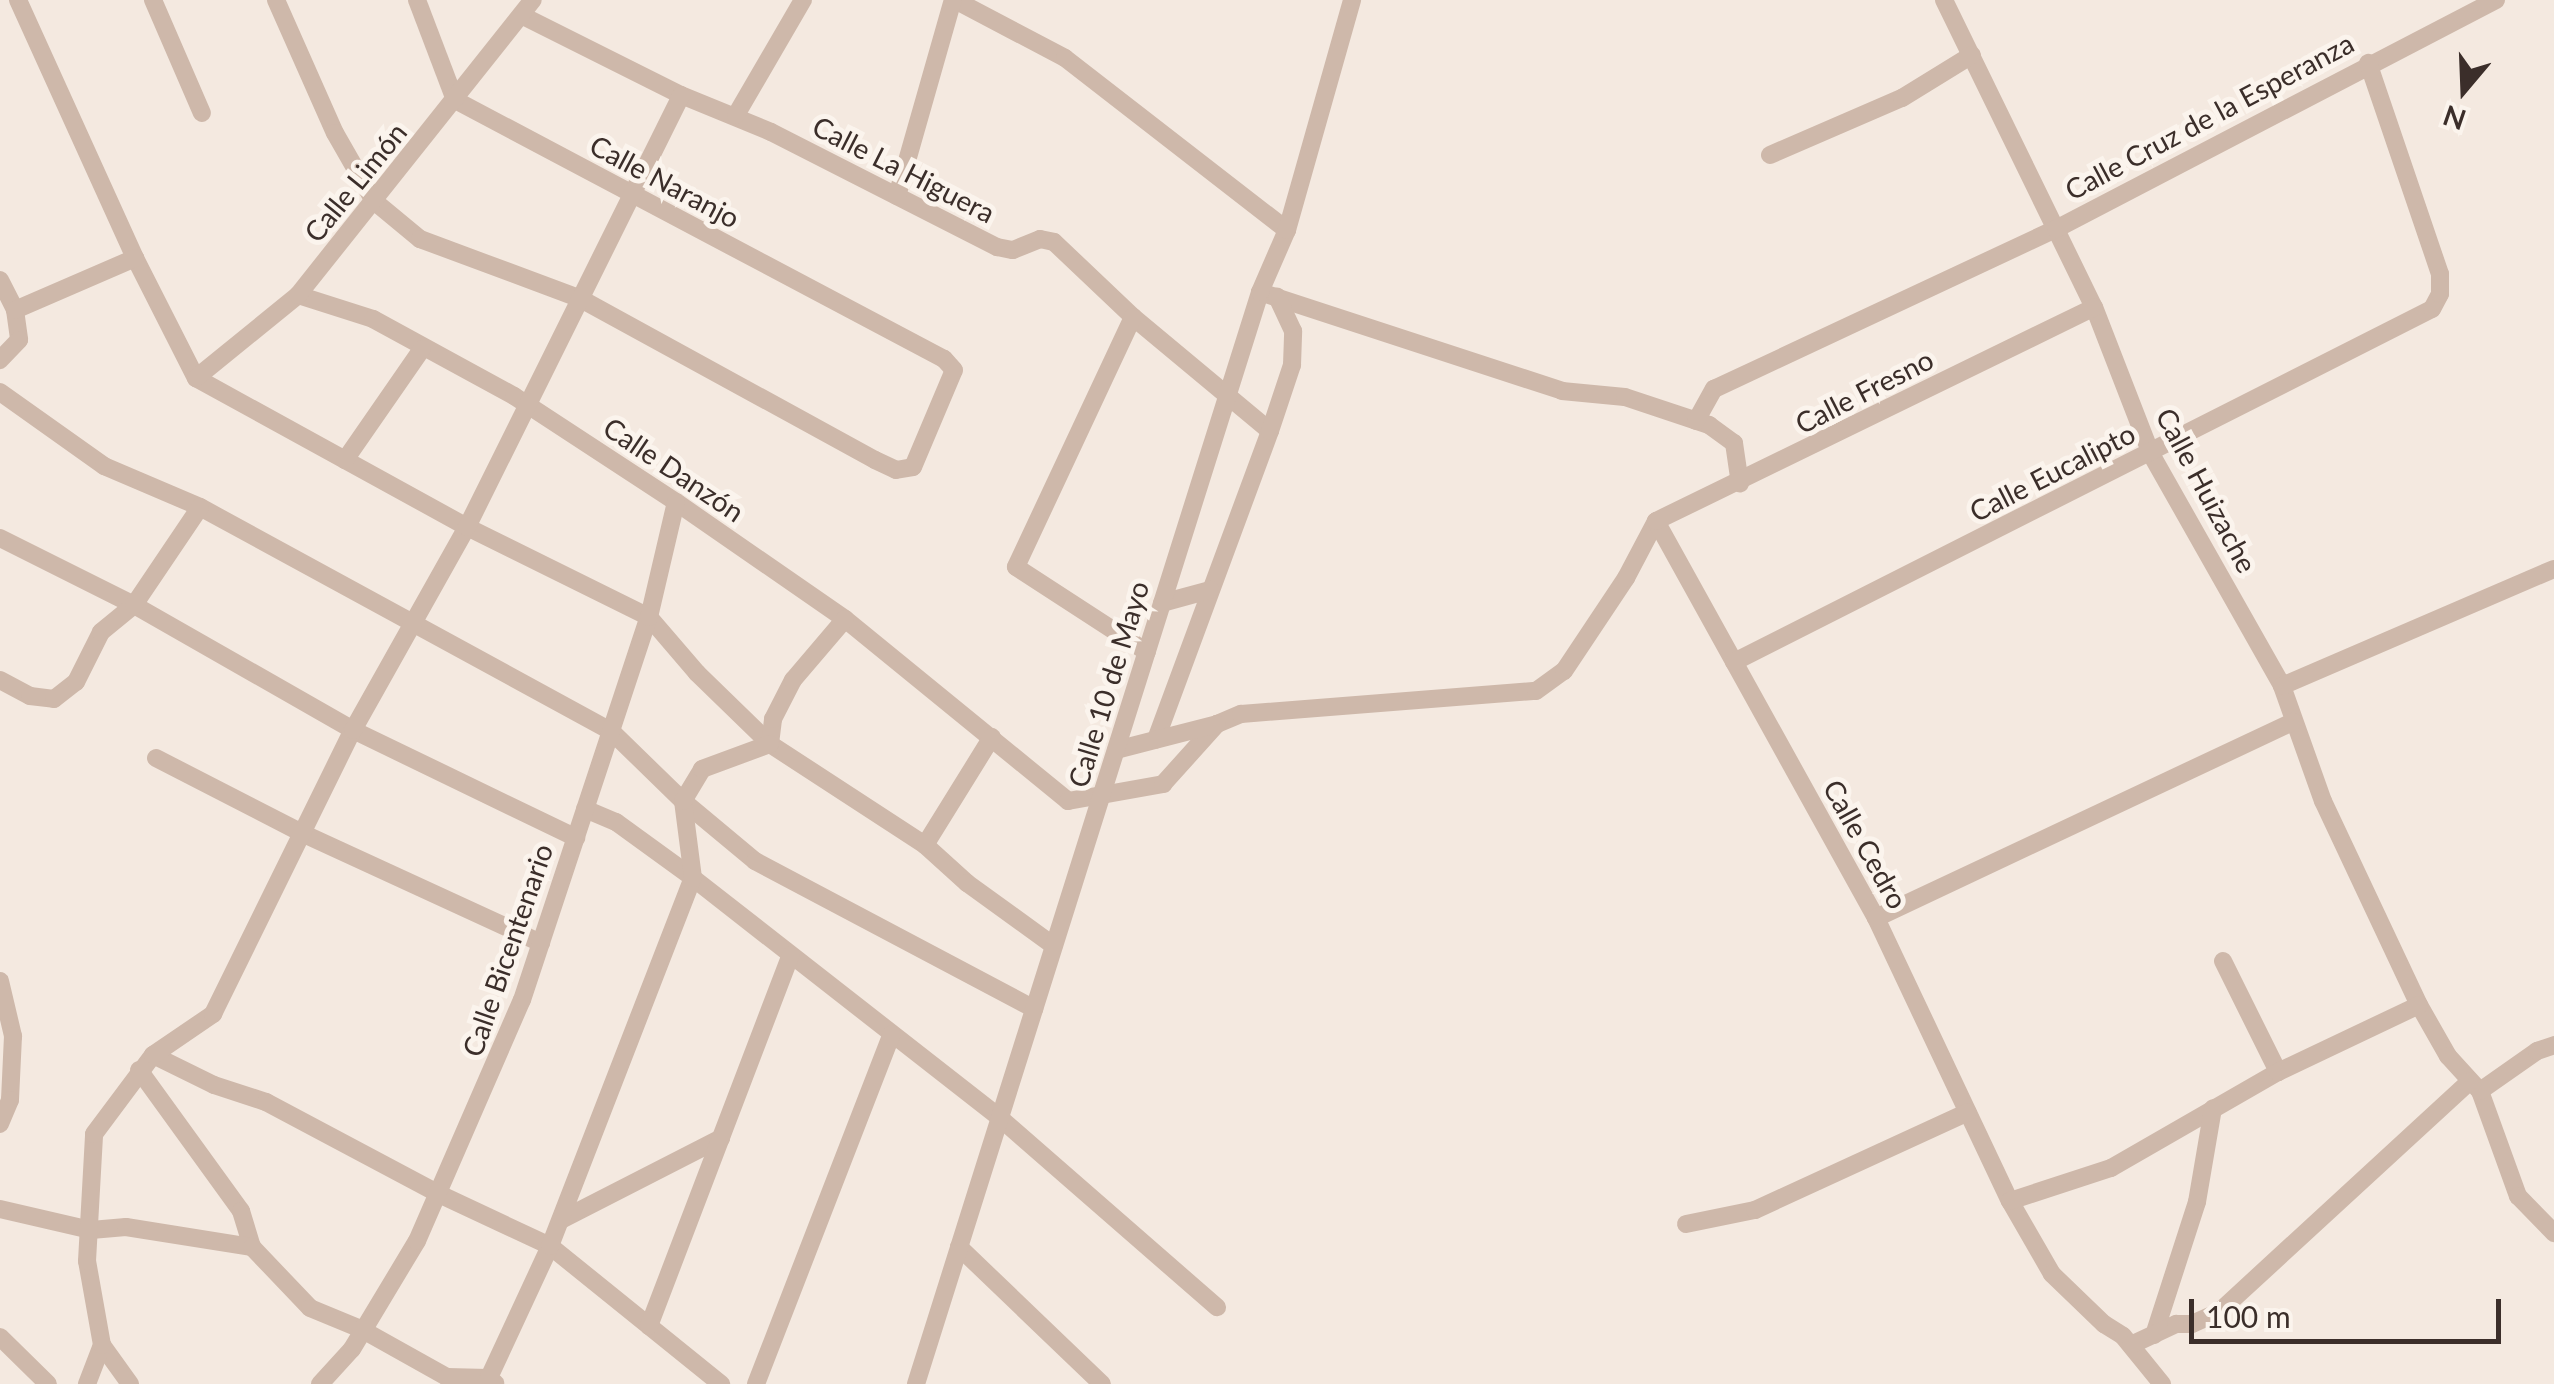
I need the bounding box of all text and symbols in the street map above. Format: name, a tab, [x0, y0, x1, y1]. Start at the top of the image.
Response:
street label: Calle Cruz de la Esperanza	[2059, 26, 2359, 206]
north arrow	[2414, 40, 2514, 140]
text: N	[2439, 99, 2470, 138]
street label: Calle La Higuera	[807, 109, 1001, 229]
street label: Calle Limón	[297, 116, 413, 248]
street label: Calle Naranjo	[584, 127, 746, 235]
street label: Calle Fresno	[1789, 342, 1939, 440]
street label: Calle Huizache	[2150, 402, 2264, 578]
street label: Calle Danzón	[597, 410, 751, 528]
street label: Calle Eucalipto	[1964, 416, 2140, 528]
street label: Calle 10 de Mayo	[1061, 577, 1155, 791]
street label: Calle Cedro	[1817, 774, 1915, 914]
street label: Calle Bicentenario	[455, 839, 559, 1061]
scale bar	[2194, 1279, 2506, 1341]
text: 100 m	[2206, 1298, 2291, 1334]

